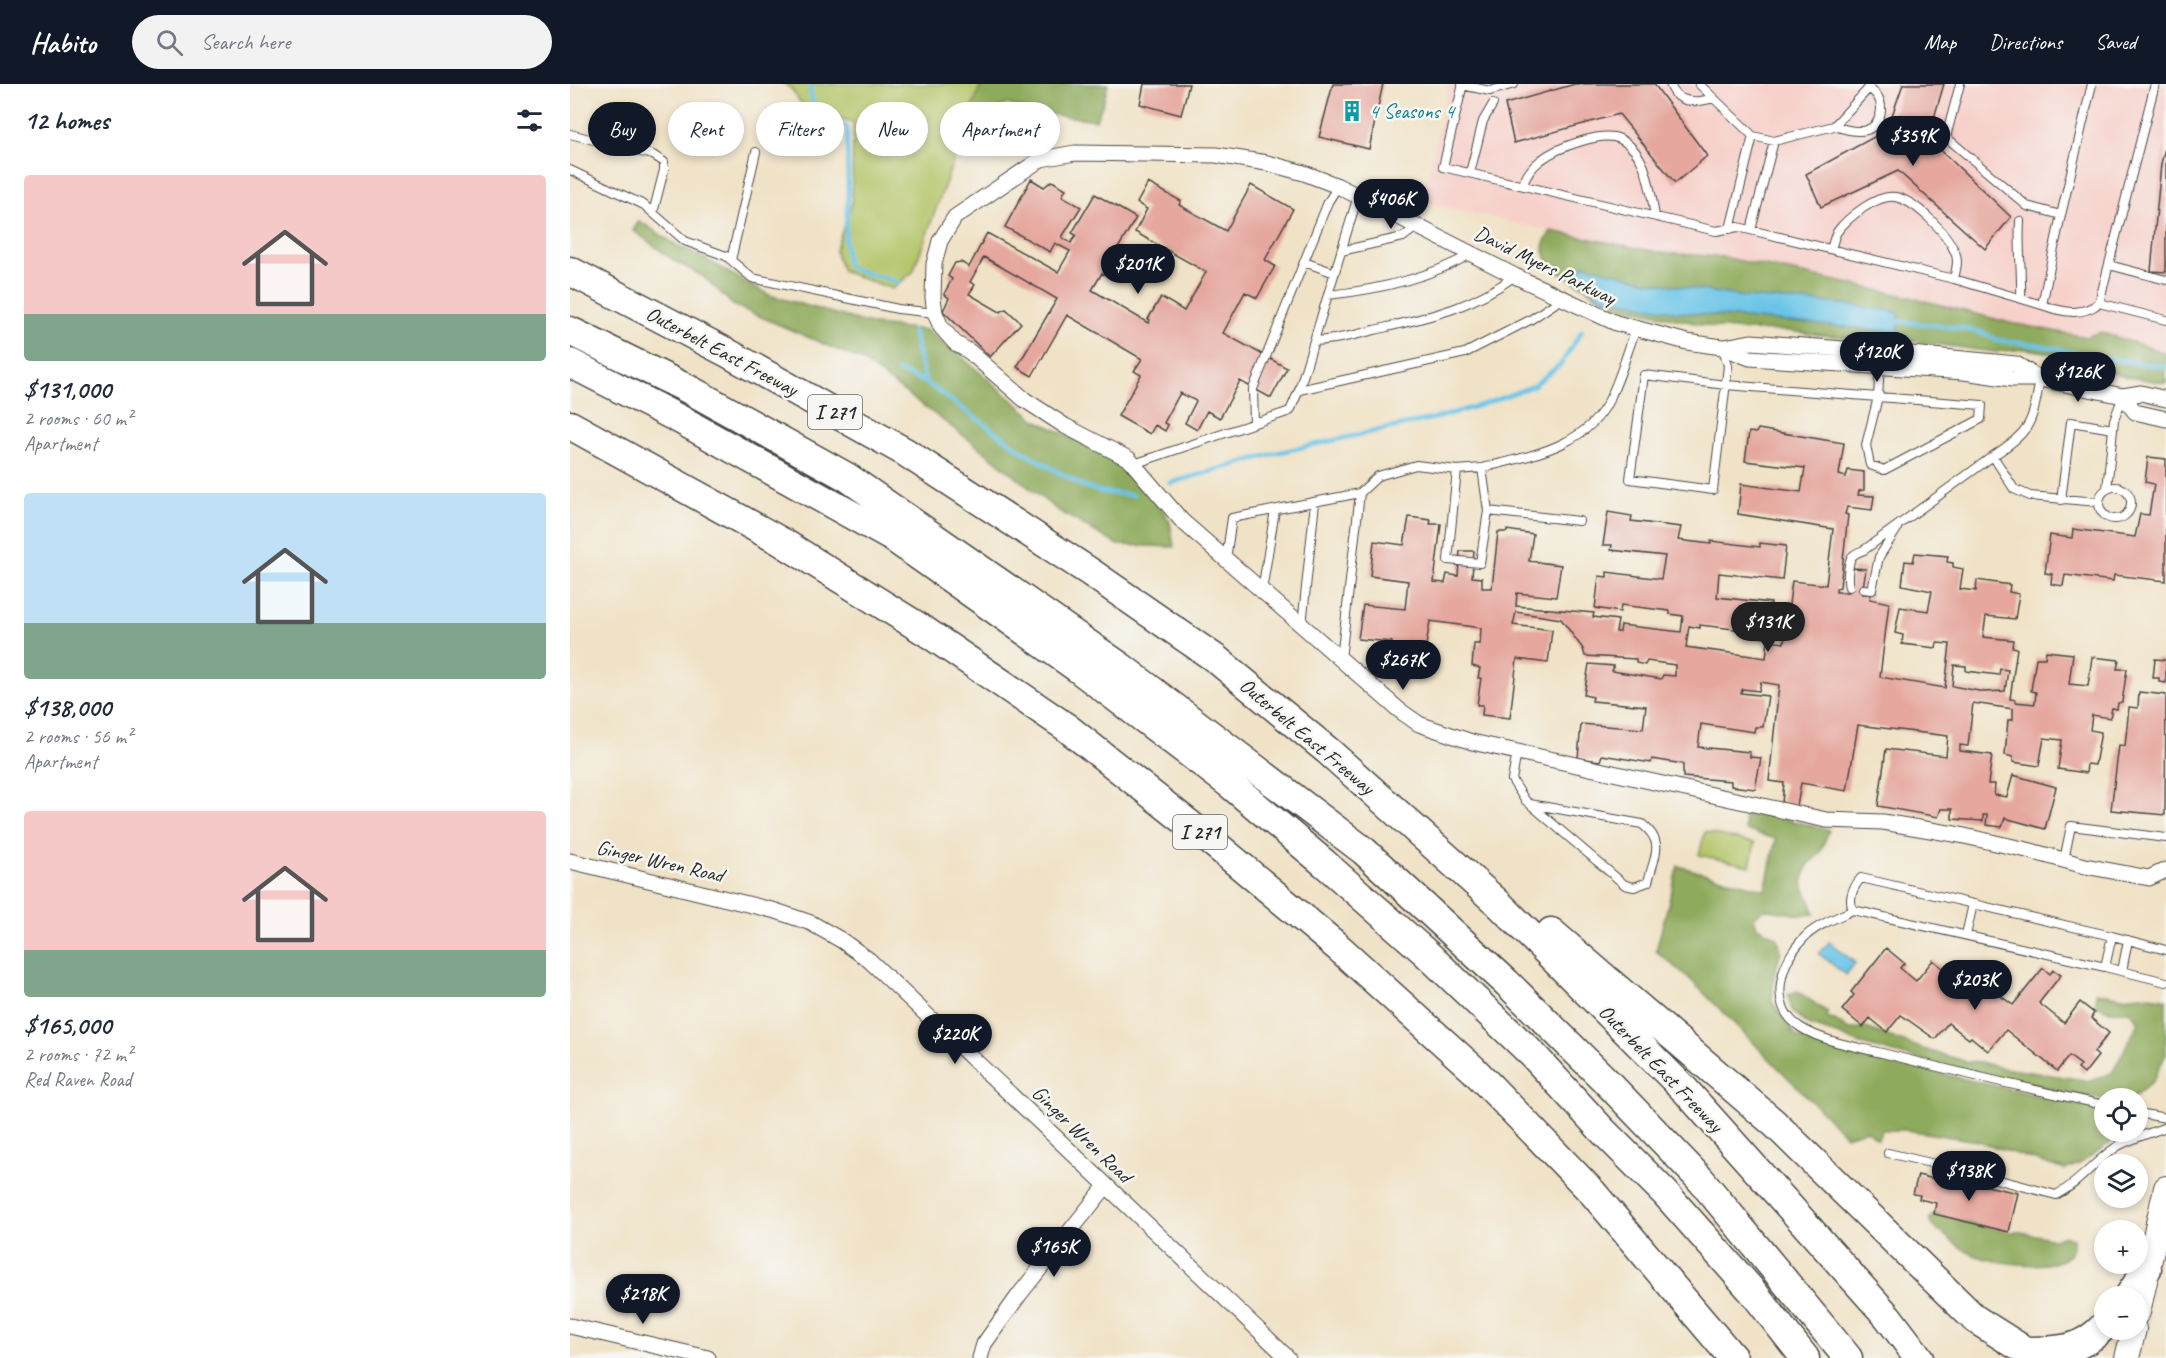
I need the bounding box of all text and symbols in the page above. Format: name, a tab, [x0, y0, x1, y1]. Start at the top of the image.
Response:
search box	[132, 15, 552, 69]
text: Habito	[30, 25, 96, 60]
icon: search	[153, 26, 186, 59]
text: Search here	[201, 28, 291, 56]
text: Map	[1924, 29, 1956, 55]
text: Directions	[1989, 29, 2062, 55]
text: Saved	[2095, 29, 2136, 55]
place label: 4 Seasons 4	[1369, 98, 1457, 124]
building icon: 4 Seasons 4	[1340, 99, 1364, 123]
chip: Buy	[588, 102, 656, 156]
chip: Rent	[668, 102, 744, 156]
chip: Filters	[756, 102, 844, 156]
chip: New	[856, 102, 928, 156]
chip: Apartment	[940, 102, 1060, 156]
text: 12 homes	[24, 104, 109, 137]
icon: filters	[513, 104, 546, 137]
pin: $359K	[1871, 116, 1955, 167]
text: $359K	[1890, 123, 1936, 148]
pin: $406K	[1349, 179, 1433, 230]
text: $406K	[1368, 186, 1414, 211]
icon: home	[231, 214, 339, 322]
street label: David Myers Parkway	[1470, 220, 1622, 311]
pin: $201K	[1096, 244, 1180, 295]
text: $201K	[1115, 251, 1161, 276]
street label: Outerbelt East Freeway	[642, 300, 804, 403]
pin: $120K	[1835, 332, 1919, 383]
text: $120K	[1854, 339, 1900, 364]
pin: $126K	[2036, 352, 2120, 403]
text: $126K	[2055, 359, 2101, 384]
text: $131,000	[24, 373, 111, 406]
road number: I 271	[808, 395, 862, 429]
text: 2 rooms · 60 m²	[24, 406, 132, 431]
text: Apartment	[24, 431, 97, 456]
icon: home	[231, 532, 339, 640]
pin: $131K	[1726, 602, 1810, 653]
text: $131K	[1745, 609, 1791, 634]
pin: $267K	[1361, 640, 1445, 691]
text: $267K	[1380, 647, 1426, 672]
street label: Outerbelt East Freeway	[1234, 672, 1381, 801]
text: $138,000	[24, 691, 111, 724]
text: 2 rooms · 56 m²	[24, 724, 132, 749]
text: Apartment	[24, 749, 97, 774]
road number: I 271	[1173, 815, 1227, 849]
street label: Ginger Wren Road	[594, 834, 729, 889]
icon: home	[231, 850, 339, 958]
pin: $203K	[1933, 960, 2017, 1011]
text: $203K	[1952, 967, 1998, 992]
street label: Outerbelt East Freeway	[1593, 999, 1730, 1139]
text: $165,000	[24, 1009, 111, 1042]
pin: $220K	[913, 1014, 997, 1065]
text: $220K	[932, 1021, 978, 1046]
text: 2 rooms · 72 m²	[24, 1042, 132, 1067]
text: Red Raven Road	[24, 1067, 131, 1092]
street label: Ginger Wren Road	[1026, 1080, 1140, 1190]
map controls	[2094, 1088, 2148, 1340]
button: locate	[2094, 1088, 2148, 1142]
pin: $138K	[1927, 1151, 2011, 1202]
button: layers	[2094, 1154, 2148, 1208]
text: $138K	[1946, 1158, 1992, 1183]
button: +	[2094, 1220, 2148, 1274]
pin: $165K	[1012, 1227, 1096, 1278]
text: $165K	[1031, 1234, 1077, 1259]
pin: $218K	[601, 1274, 685, 1325]
text: $218K	[620, 1281, 666, 1306]
button: −	[2094, 1286, 2148, 1340]

